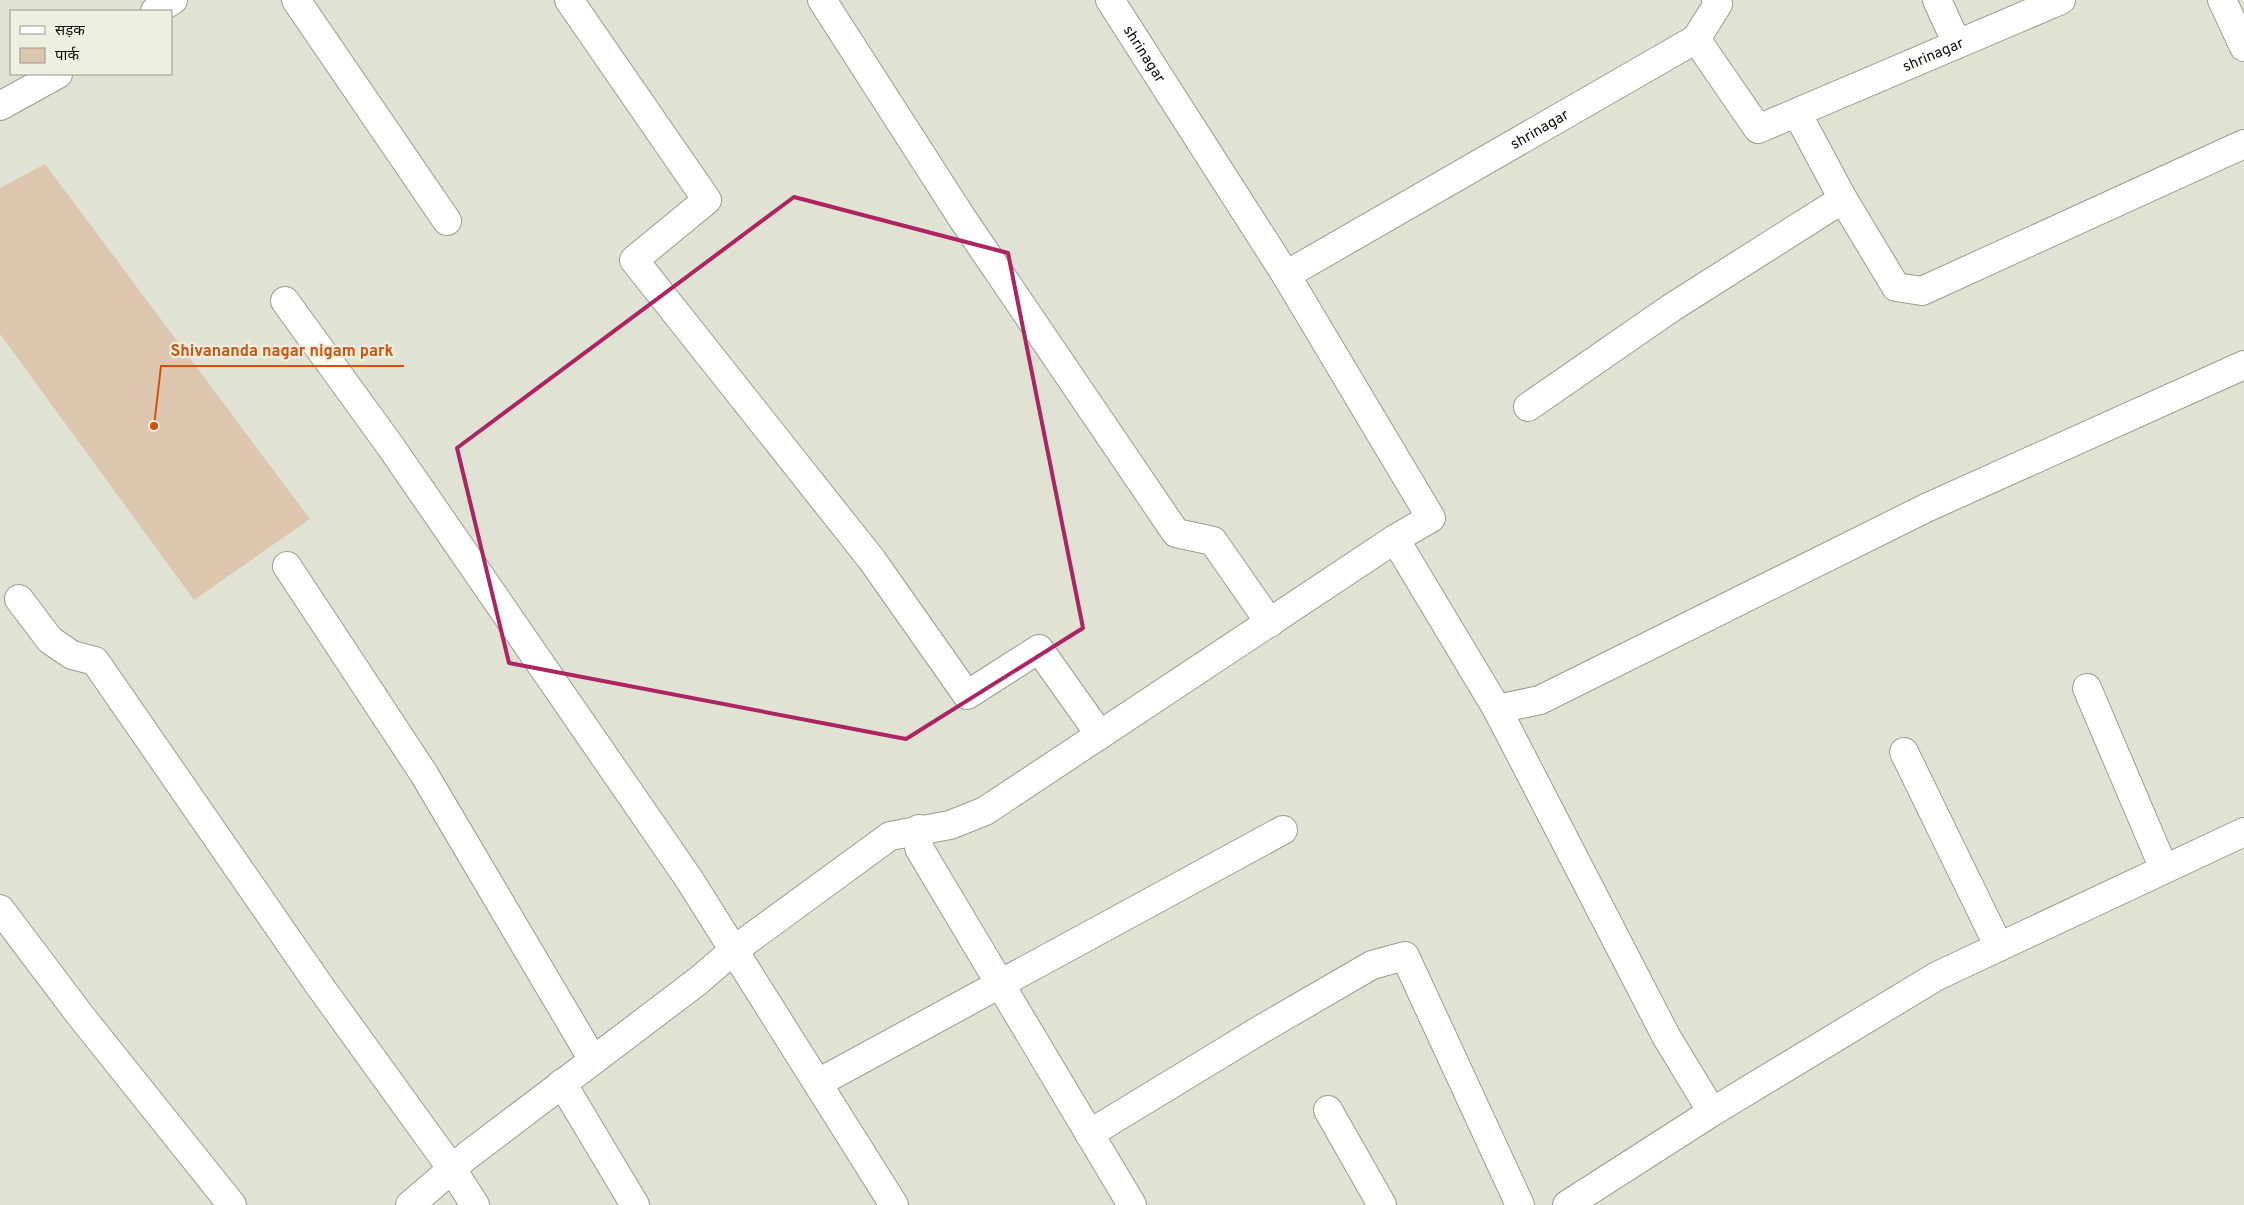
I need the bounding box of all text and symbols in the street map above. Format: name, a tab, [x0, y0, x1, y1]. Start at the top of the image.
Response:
legend	[10, 10, 172, 75]
text: सड़क	[55, 22, 85, 41]
street label: shrinagar	[1118, 22, 1169, 87]
street label: shrinagar	[1900, 34, 1967, 77]
text: पार्क	[55, 46, 79, 66]
street label: shrinagar	[1508, 106, 1573, 155]
callout: Shivananda nagar nigam park	[161, 335, 404, 366]
text: Shivananda nagar nigam park	[170, 342, 394, 362]

